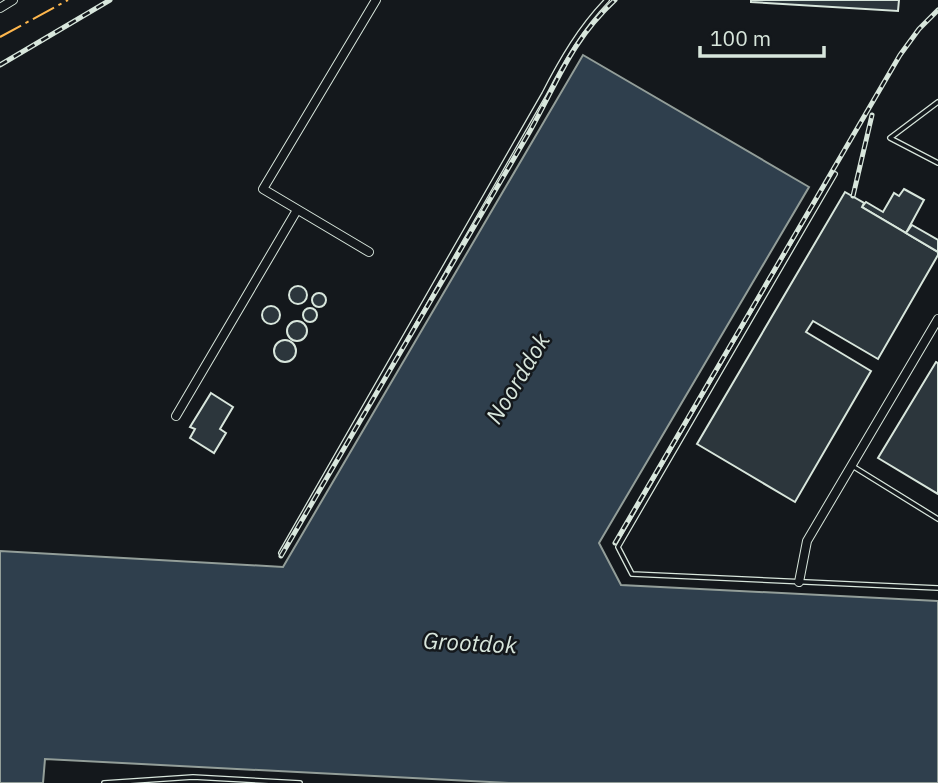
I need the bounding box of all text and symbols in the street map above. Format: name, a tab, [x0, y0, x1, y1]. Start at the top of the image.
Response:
scale bar	[700, 14, 824, 58]
text: 100 m	[710, 24, 771, 52]
water label: Noorddok	[478, 326, 556, 429]
water label: Grootdok	[422, 625, 519, 659]

